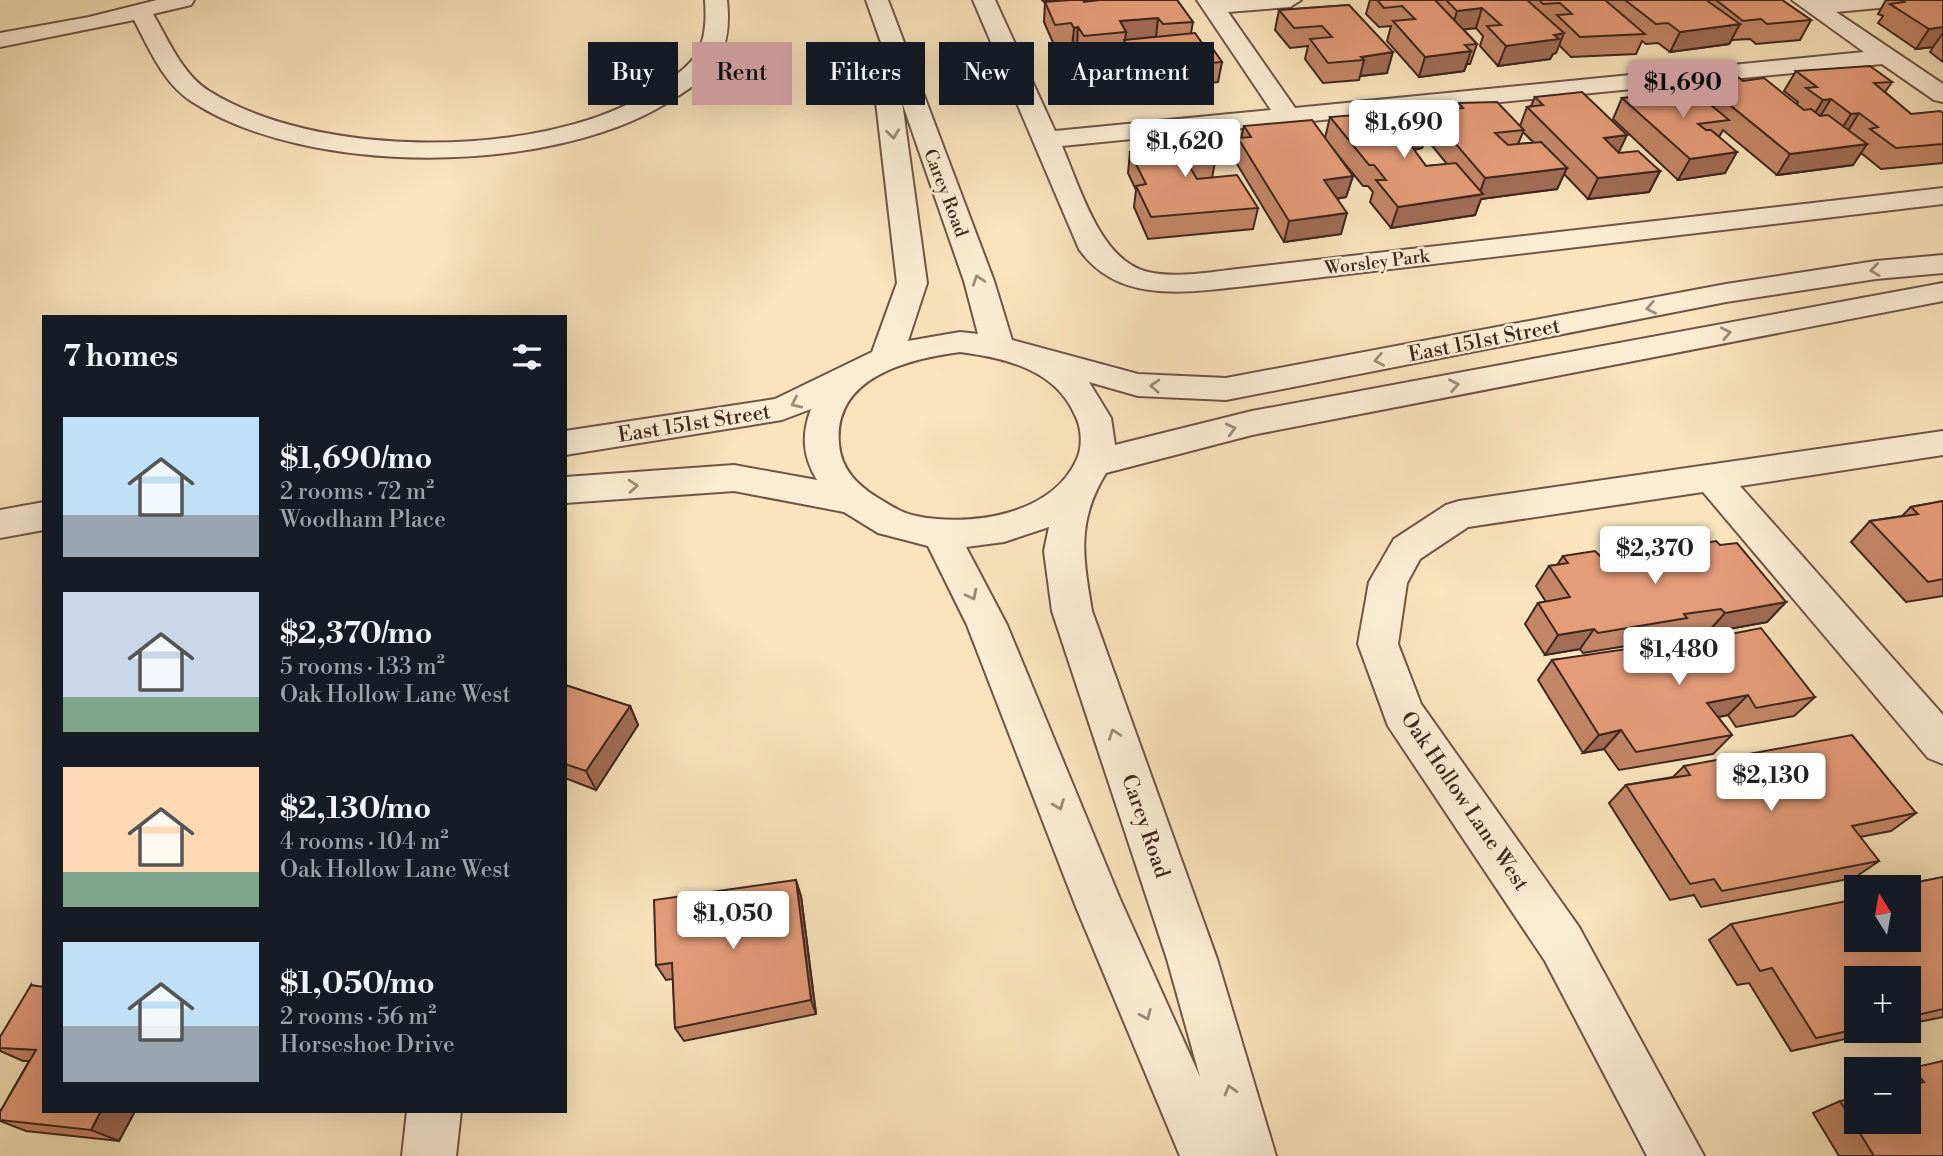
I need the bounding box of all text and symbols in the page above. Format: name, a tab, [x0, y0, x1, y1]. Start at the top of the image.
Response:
chip: Buy	[588, 42, 678, 105]
chip: Rent	[692, 42, 792, 105]
chip: Filters	[806, 42, 925, 105]
chip: New	[939, 42, 1034, 105]
chip: Apartment	[1048, 42, 1214, 105]
pin: $1,690	[1626, 60, 1740, 120]
text: $1,690	[1644, 69, 1722, 97]
pin: $1,690	[1347, 100, 1461, 160]
text: $1,690	[1365, 109, 1443, 137]
pin: $1,620	[1128, 120, 1242, 179]
text: $1,620	[1146, 128, 1224, 156]
one-way arrow	[885, 129, 900, 140]
street label: Carey Road	[918, 146, 973, 241]
street label: Worsley Park	[1322, 244, 1432, 280]
one-way arrow	[1869, 263, 1881, 278]
one-way arrow	[972, 274, 986, 286]
one-way arrow	[1645, 299, 1657, 314]
street label: East 151st Street	[1406, 313, 1563, 368]
one-way arrow	[1720, 326, 1732, 341]
text: 7 homes	[63, 338, 178, 376]
icon: filters	[508, 338, 546, 376]
one-way arrow	[1373, 352, 1385, 367]
one-way arrow	[1448, 378, 1460, 393]
one-way arrow	[1149, 379, 1160, 394]
one-way arrow	[791, 394, 803, 408]
street label: East 151st Street	[616, 399, 773, 449]
one-way arrow	[1225, 423, 1237, 437]
text: $1,690/mo	[280, 440, 432, 478]
icon: home	[119, 445, 203, 529]
text: 2 rooms · 72 m²	[280, 478, 434, 506]
one-way arrow	[628, 478, 639, 493]
text: Woodham Place	[280, 506, 446, 534]
pin: $2,370	[1598, 526, 1712, 586]
text: $2,370	[1616, 535, 1694, 563]
one-way arrow	[963, 588, 977, 600]
text: $2,370/mo	[280, 615, 432, 653]
icon: home	[119, 620, 203, 704]
pin: $1,480	[1622, 628, 1736, 687]
text: $1,480	[1640, 636, 1718, 664]
text: 5 rooms · 133 m²	[280, 653, 445, 681]
text: Oak Hollow Lane West	[280, 681, 511, 709]
street label: Oak Hollow Lane West	[1394, 707, 1534, 897]
one-way arrow	[1109, 729, 1123, 741]
pin: $2,130	[1714, 754, 1828, 813]
text: $2,130	[1732, 762, 1810, 790]
street label: Carey Road	[1115, 771, 1175, 882]
text: $2,130/mo	[280, 790, 431, 828]
icon: home	[119, 795, 203, 879]
one-way arrow	[1050, 798, 1064, 810]
text: 4 rooms · 104 m²	[280, 828, 449, 856]
text: Oak Hollow Lane West	[280, 856, 511, 884]
north arrow	[1844, 875, 1922, 952]
map controls	[1844, 875, 1921, 1134]
pin: $1,050	[676, 892, 790, 951]
text: $1,050	[693, 900, 773, 928]
text: $1,050/mo	[280, 965, 435, 1003]
button: +	[1844, 966, 1921, 1043]
icon: home	[119, 970, 203, 1054]
text: 2 rooms · 56 m²	[280, 1003, 436, 1031]
one-way arrow	[1138, 1008, 1152, 1020]
text: Horseshoe Drive	[280, 1031, 455, 1059]
button: −	[1844, 1057, 1921, 1134]
one-way arrow	[1224, 1085, 1239, 1097]

